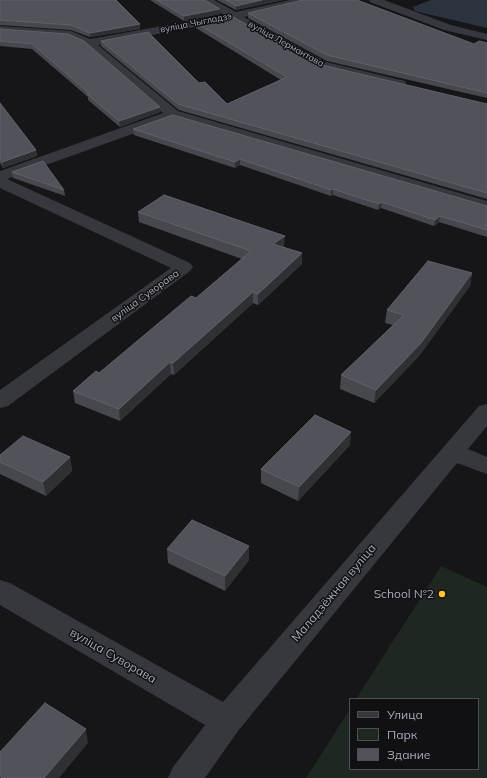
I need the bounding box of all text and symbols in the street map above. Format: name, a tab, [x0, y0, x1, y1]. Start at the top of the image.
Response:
street label: вуліца Чыгладзэ	[159, 11, 233, 35]
street label: вуліца Лермантава	[246, 19, 326, 69]
street label: вуліца Суворава	[109, 267, 181, 325]
street label: Маладзёжная вуліца	[289, 541, 379, 645]
place label: School №2	[374, 587, 434, 601]
marker: School №2	[437, 589, 447, 599]
street label: вуліца Суворава	[67, 625, 159, 687]
legend	[349, 698, 479, 770]
text: Улица	[387, 707, 423, 722]
text: Парк	[387, 727, 417, 742]
text: Здание	[387, 747, 430, 762]

